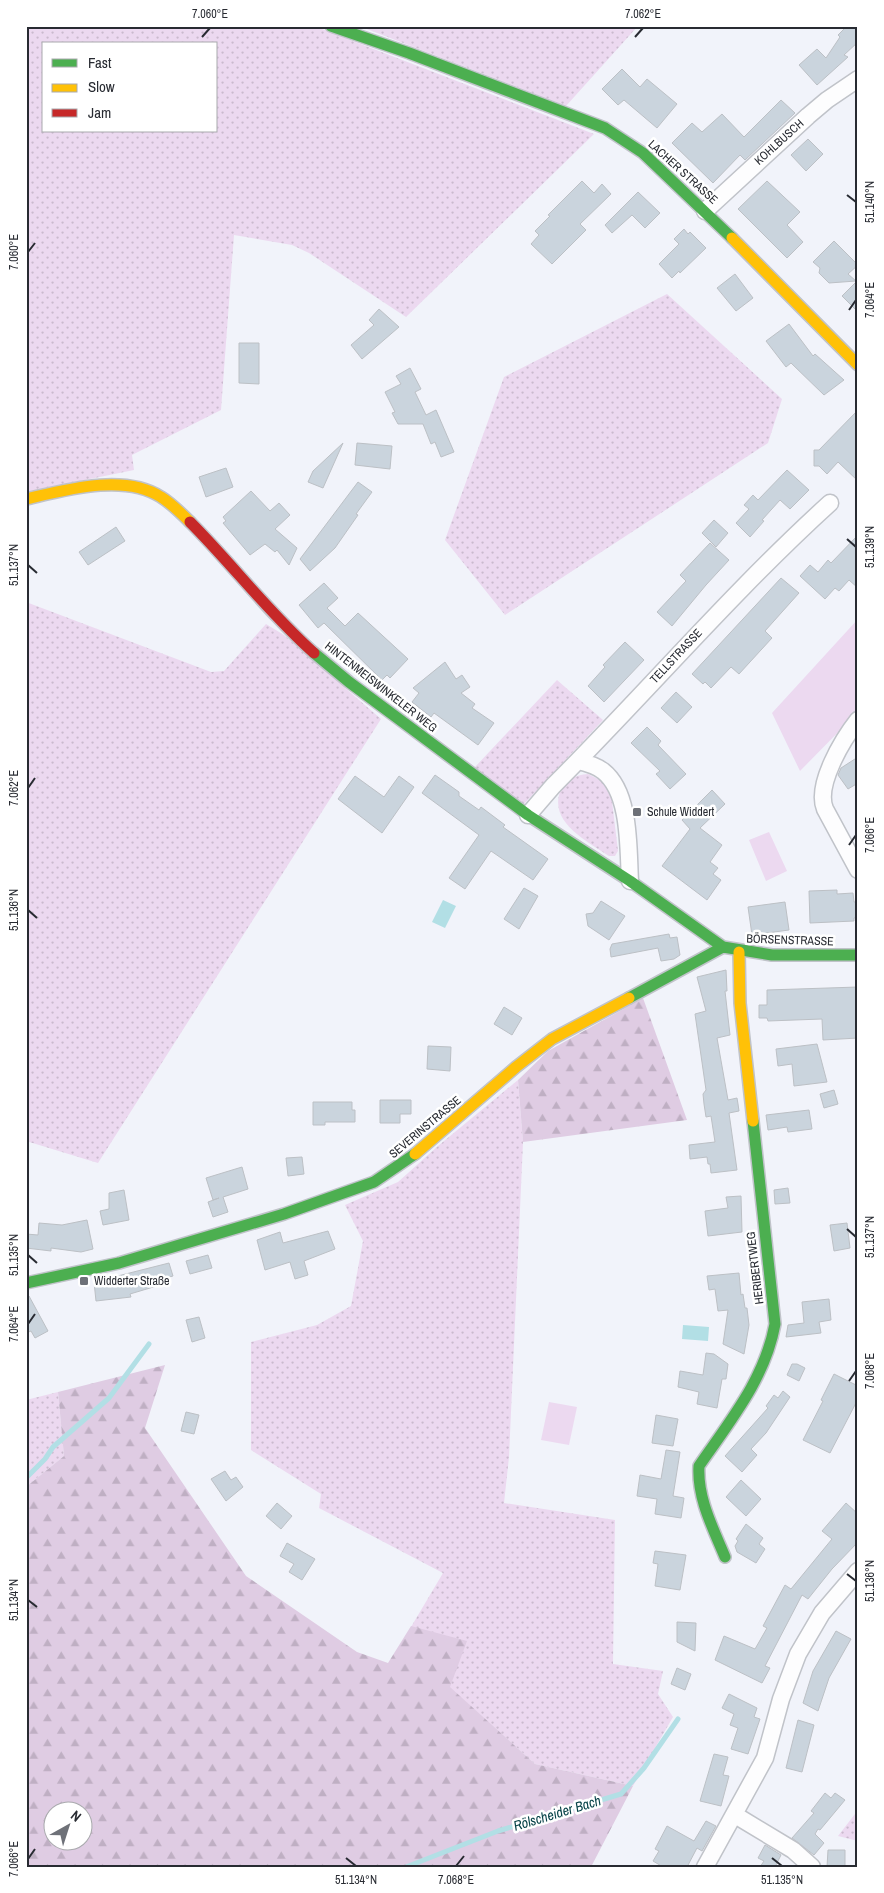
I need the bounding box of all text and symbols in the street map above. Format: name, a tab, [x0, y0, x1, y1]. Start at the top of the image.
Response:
text: 7.060°E	[192, 6, 228, 22]
text: 7.062°E	[625, 6, 661, 22]
legend	[42, 42, 218, 132]
text: Fast	[88, 52, 112, 73]
text: Slow	[88, 76, 115, 97]
text: Jam	[88, 102, 111, 123]
street label: KOHLBUSCH	[751, 116, 807, 168]
street label: LACHER STRASSE	[645, 136, 721, 208]
text: 51.140°N	[862, 181, 878, 223]
text: 7.060°E	[6, 234, 22, 270]
text: 7.064°E	[862, 282, 878, 318]
text: 51.139°N	[862, 526, 878, 568]
text: 51.137°N	[6, 544, 22, 586]
street label: TELLSTRASSE	[646, 625, 706, 687]
street label: HINTENMEISWINKELER WEG	[322, 638, 440, 736]
text: 7.062°E	[6, 770, 22, 806]
place label: Schule Widdert	[647, 804, 715, 820]
marker: Schule Widdert	[631, 806, 643, 818]
text: 7.066°E	[862, 817, 878, 853]
text: 51.136°N	[6, 889, 22, 931]
street label: BÖRSENSTRASSE	[746, 929, 834, 950]
street label: SEVERINSTRASSE	[386, 1092, 464, 1162]
text: 51.137°N	[862, 1216, 878, 1258]
street label: HERIBERTWEG	[743, 1231, 767, 1305]
text: 51.135°N	[6, 1234, 22, 1276]
place label: Widderter Straße	[94, 1273, 169, 1289]
marker: Widderter Straße	[78, 1275, 90, 1287]
text: 7.064°E	[6, 1306, 22, 1342]
text: 7.068°E	[862, 1353, 878, 1389]
text: 51.136°N	[862, 1560, 878, 1602]
text: 51.134°N	[6, 1579, 22, 1621]
water label: Rölscheider Bach	[511, 1791, 603, 1835]
north arrow	[42, 1800, 92, 1850]
text: N	[67, 1806, 85, 1826]
text: 7.066°E	[6, 1841, 22, 1877]
text: 51.134°N	[335, 1872, 377, 1888]
text: 7.068°E	[438, 1872, 474, 1888]
text: 51.135°N	[761, 1872, 803, 1888]

